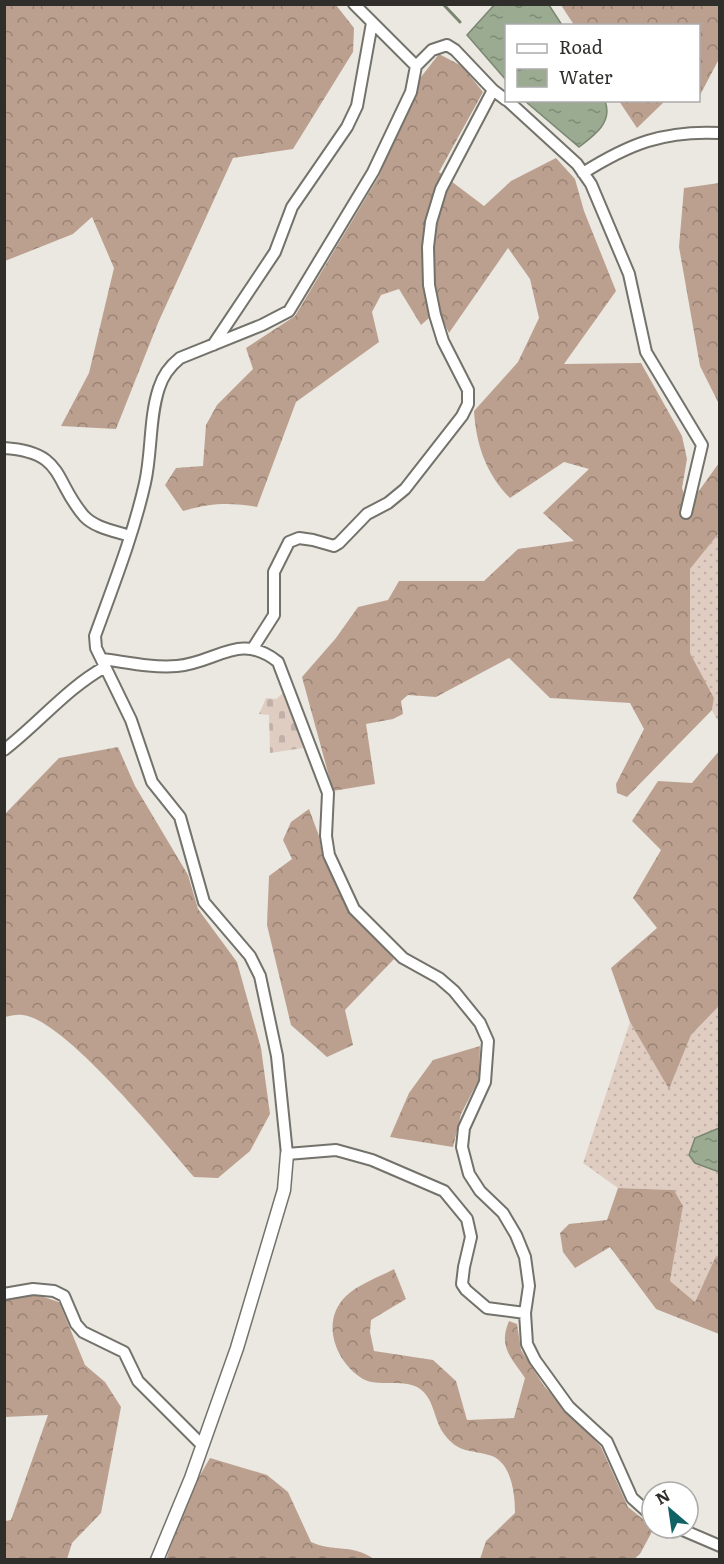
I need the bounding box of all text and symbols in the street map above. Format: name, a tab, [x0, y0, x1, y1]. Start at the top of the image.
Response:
legend	[505, 24, 700, 102]
text: Road	[559, 33, 603, 60]
text: Water	[559, 63, 613, 90]
north arrow	[640, 1480, 700, 1540]
text: N	[651, 1482, 674, 1510]

